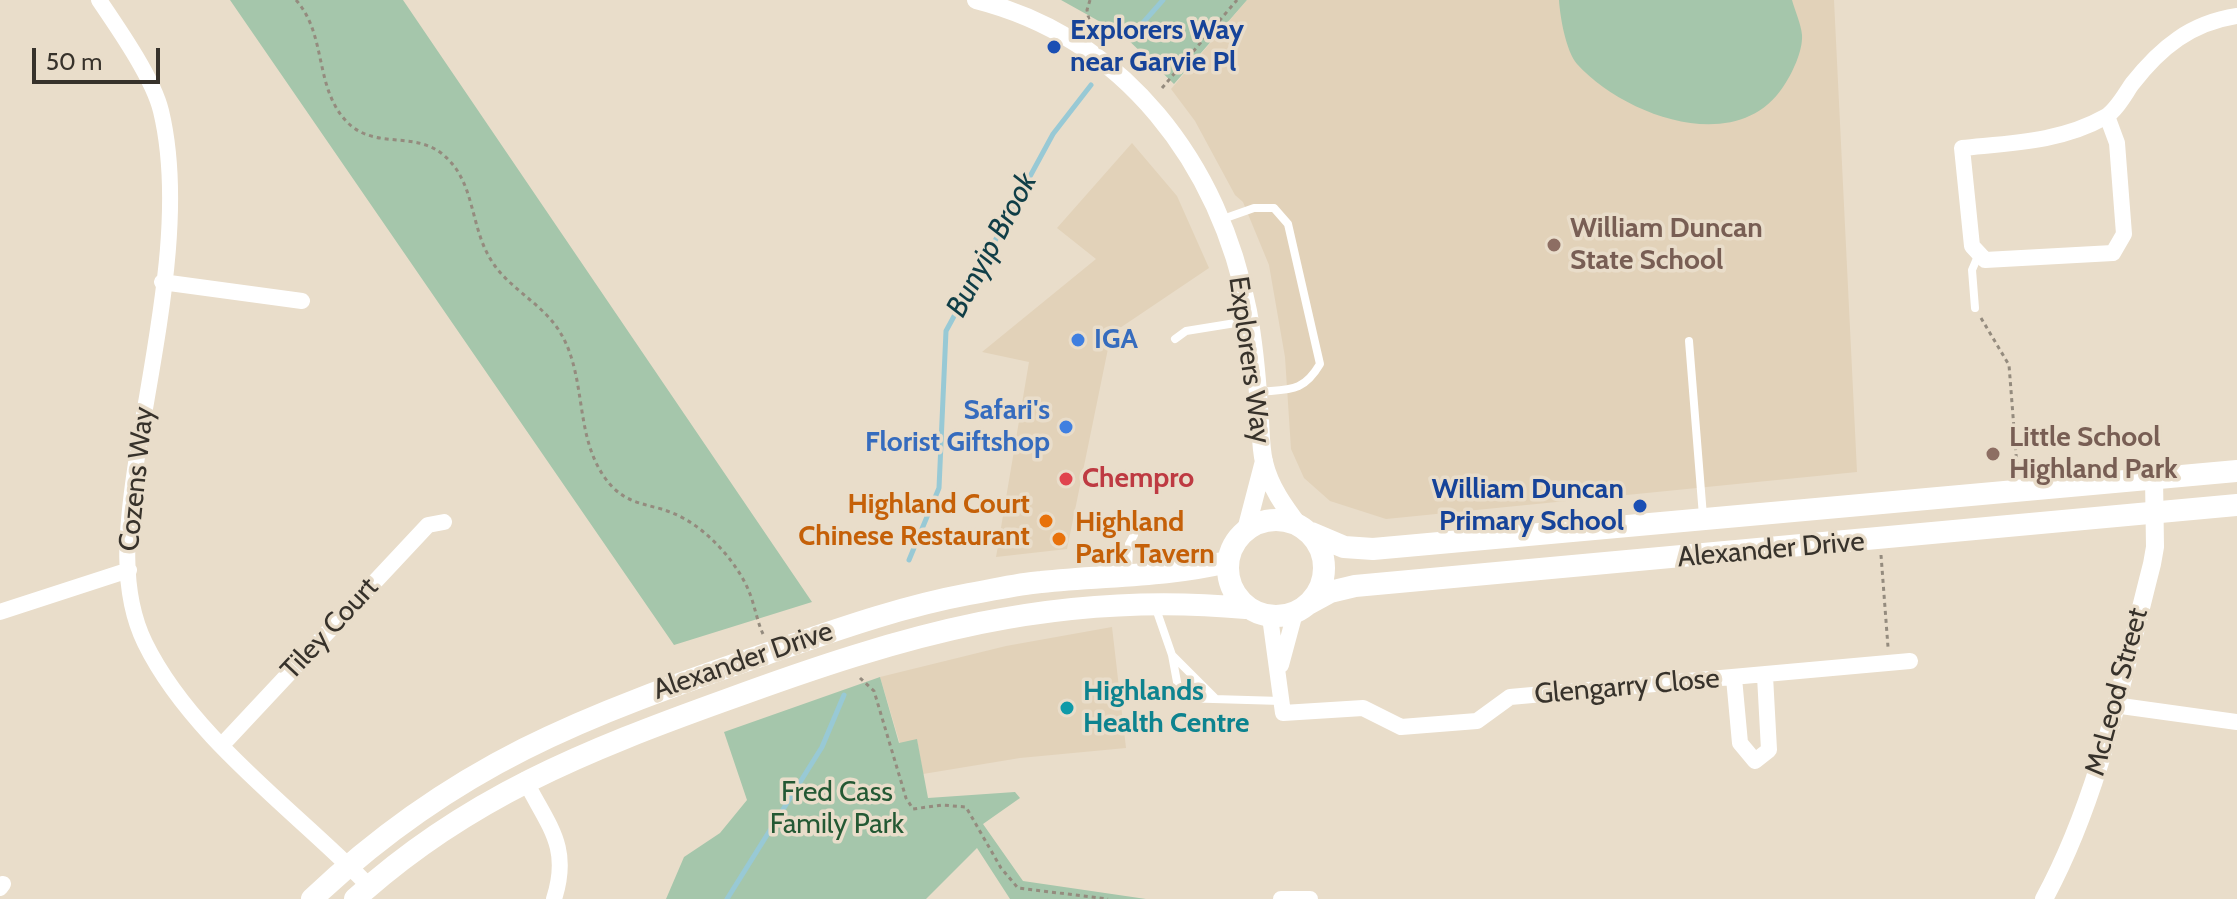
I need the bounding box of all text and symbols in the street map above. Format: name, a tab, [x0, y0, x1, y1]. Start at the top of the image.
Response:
place label: Explorers Way near Garvie Pl	[1070, 14, 1244, 80]
scale bar	[36, 32, 164, 82]
marker: Explorers Way near Garvie Pl	[1045, 38, 1063, 56]
text: 50 m	[46, 47, 102, 76]
water label: Bunyip Brook	[939, 167, 1045, 323]
place label: William Duncan State School	[1570, 212, 1763, 278]
marker: William Duncan State School	[1545, 236, 1563, 254]
street label: Explorers Way	[1221, 274, 1277, 446]
place label: IGA	[1094, 323, 1138, 357]
marker: IGA	[1069, 331, 1087, 349]
place label: Safari's Florist Giftshop	[865, 394, 1050, 460]
street label: Cozens Way	[113, 405, 161, 553]
marker: Safari's Florist Giftshop	[1057, 418, 1075, 436]
place label: Little School Highland Park	[2009, 421, 2178, 487]
marker: Little School Highland Park	[1984, 445, 2002, 463]
place label: Chempro	[1082, 462, 1194, 496]
marker: Chempro	[1057, 470, 1075, 488]
place label: William Duncan Primary School	[1431, 473, 1624, 539]
place label: Highland Court Chinese Restaurant	[798, 488, 1030, 554]
marker: William Duncan Primary School	[1631, 497, 1649, 515]
place label: Highland Park Tavern	[1075, 506, 1215, 572]
marker: Highland Court Chinese Restaurant	[1037, 512, 1055, 530]
street label: Alexander Drive	[1676, 525, 1866, 575]
marker: Highland Park Tavern	[1050, 530, 1068, 548]
street label: Tiley Court	[274, 571, 386, 687]
street label: McLeod Street	[2078, 605, 2156, 779]
street label: Alexander Drive	[649, 615, 837, 707]
street label: Glengarry Close	[1533, 662, 1721, 712]
place label: Highlands Health Centre	[1083, 675, 1250, 741]
marker: Highlands Health Centre	[1058, 699, 1076, 717]
park label: Fred Cass Family Park	[770, 776, 904, 842]

